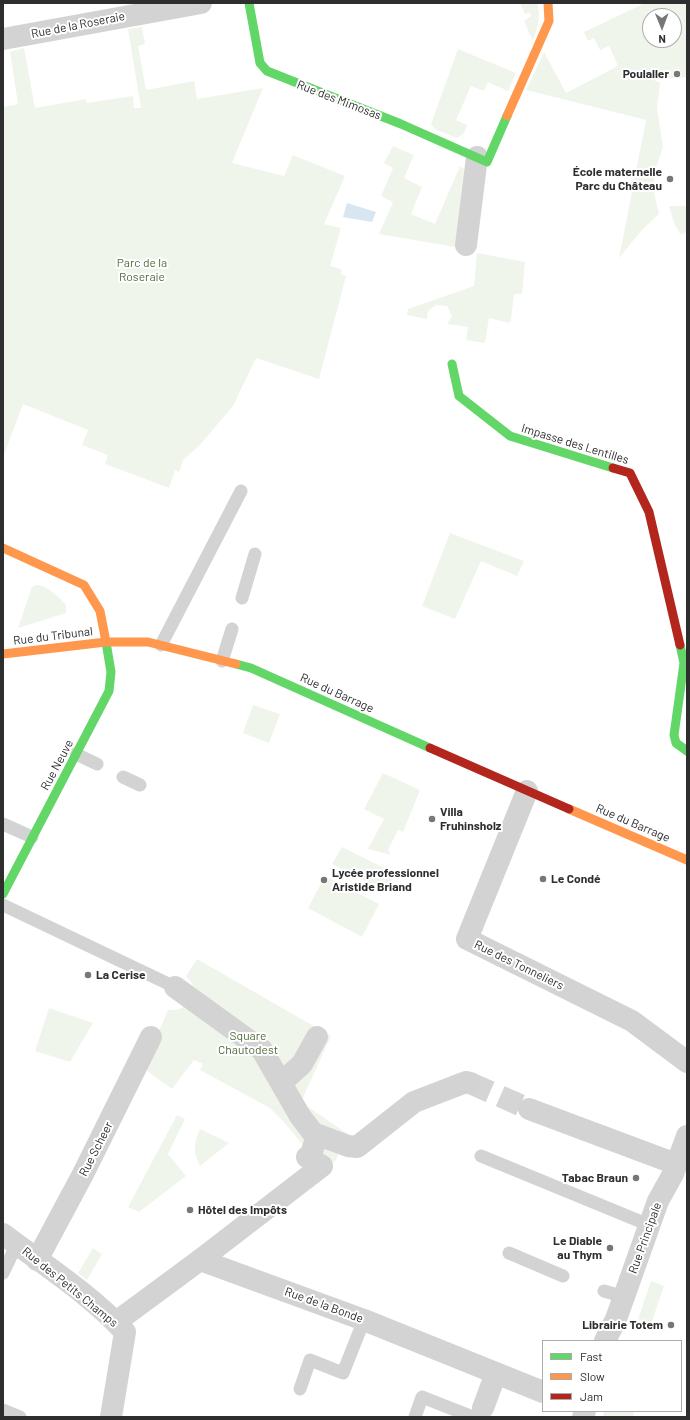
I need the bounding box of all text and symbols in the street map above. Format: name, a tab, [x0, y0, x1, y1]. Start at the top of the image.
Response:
north arrow	[642, 8, 682, 48]
street label: Rue de la Roseraie	[30, 9, 126, 41]
text: N	[658, 33, 666, 46]
place label: Poulaller	[623, 67, 669, 81]
marker: Poulaller	[672, 69, 682, 79]
street label: Rue des Mimosas	[295, 77, 383, 123]
place label: École maternelle Parc du Château	[573, 165, 662, 193]
marker: École maternelle Parc du Château	[665, 174, 675, 184]
park label: Parc de la Roseraie	[117, 256, 167, 284]
street label: Impasse des Lentilles	[520, 421, 630, 467]
street label: Rue du Tribunal	[12, 624, 94, 648]
street label: Rue du Barrage	[298, 670, 376, 716]
street label: Rue Neuve	[38, 737, 76, 793]
street label: Rue du Barrage	[594, 801, 672, 845]
place label: Villa Fruhinsholz	[440, 805, 501, 833]
marker: Villa Fruhinsholz	[427, 814, 437, 824]
place label: Lycée professionnel Aristide Briand	[332, 866, 439, 894]
place label: Le Condé	[551, 872, 601, 886]
marker: Le Condé	[538, 874, 548, 884]
marker: Lycée professionnel Aristide Briand	[319, 875, 329, 885]
street label: Rue des Tonneliers	[472, 937, 566, 993]
place label: La Cerise	[96, 968, 146, 982]
marker: La Cerise	[83, 970, 93, 980]
park label: Square Chautodest	[218, 1029, 278, 1057]
street label: Rue Scheer	[76, 1119, 116, 1179]
place label: Tabac Braun	[562, 1171, 628, 1185]
marker: Tabac Braun	[631, 1173, 641, 1183]
street label: Rue Principale	[625, 1200, 665, 1276]
place label: Hôtel des Impôts	[198, 1203, 287, 1217]
marker: Hôtel des Impôts	[185, 1205, 195, 1215]
place label: Le Diable au Thym	[553, 1234, 602, 1262]
marker: Le Diable au Thym	[605, 1243, 615, 1253]
street label: Rue des Petits Champs	[19, 1244, 121, 1330]
street label: Rue de la Bonde	[283, 1284, 365, 1326]
place label: Librairie Totem	[582, 1318, 663, 1332]
marker: Librairie Totem	[666, 1320, 676, 1330]
legend	[542, 1340, 682, 1412]
text: Fast	[580, 1349, 603, 1363]
text: Slow	[580, 1369, 605, 1383]
text: Jam	[580, 1389, 603, 1403]

